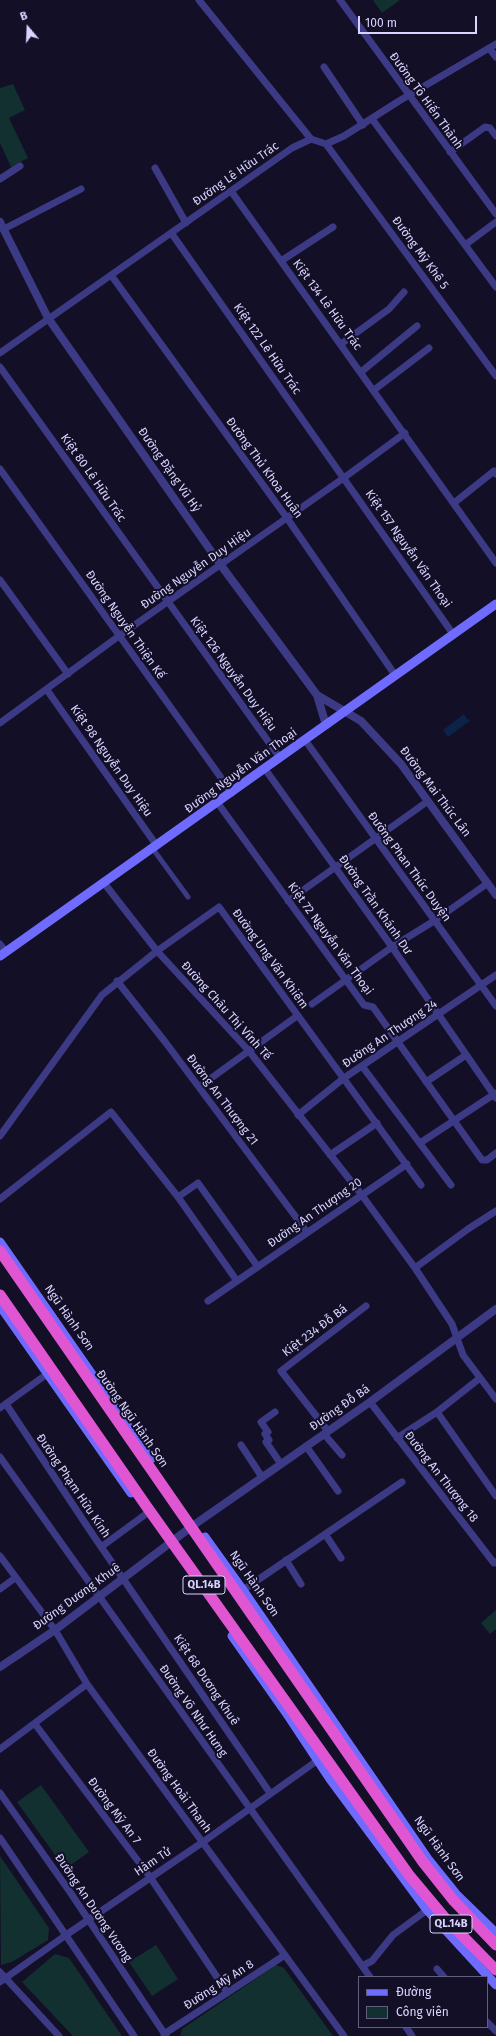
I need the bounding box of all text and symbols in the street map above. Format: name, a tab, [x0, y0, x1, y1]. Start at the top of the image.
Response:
north arrow	[8, 8, 48, 48]
scale bar	[360, 8, 479, 34]
text: B	[19, 9, 29, 23]
text: 100 m	[365, 16, 397, 30]
street label: Đường Tô Hiến Thành	[386, 50, 466, 152]
street label: Đường Lê Hữu Trác	[190, 139, 282, 209]
street label: Đường Mỹ Khê 5	[389, 214, 451, 292]
street label: Kiệt 134 Lê Hữu Trác	[289, 257, 365, 353]
street label: Kiệt 122 Lê Hữu Trác	[230, 301, 304, 397]
street label: Đường Thủ Khoa Huân	[223, 415, 305, 521]
street label: Đường Đặng Vũ Hỷ	[134, 425, 204, 515]
street label: Kiệt 80 Lê Hữu Trác	[57, 431, 129, 525]
street label: Kiệt 157 Nguyễn Văn Thoại	[362, 487, 454, 611]
street label: Đường Nguyễn Duy Hiệu	[138, 525, 254, 613]
street label: Đường Nguyễn Thiện Kế	[82, 568, 168, 682]
street label: Kiệt 126 Nguyễn Duy Hiệu	[187, 614, 279, 734]
street label: Kiệt 98 Nguyễn Duy Hiệu	[67, 702, 155, 820]
street label: Đường Nguyễn Văn Thoại	[182, 725, 300, 817]
street label: Đường Mai Thúc Lân	[396, 744, 474, 840]
street label: Đường Phan Thúc Duyện	[364, 809, 454, 925]
street label: Đường Trần Khánh Dư	[335, 853, 415, 957]
street label: Kiệt 72 Nguyễn Văn Thoại	[284, 880, 376, 998]
street label: Đường Ung Văn Khiêm	[229, 906, 311, 1012]
street label: Đường Châu Thị Vĩnh Tế	[178, 959, 274, 1063]
street label: Đường An Thượng 24	[340, 997, 440, 1071]
street label: Đường An Thượng 21	[183, 1052, 261, 1148]
street label: Đường An Thượng 20	[265, 1175, 365, 1251]
street label: Ngũ Hành Sơn	[41, 1282, 97, 1354]
street label: Kiệt 234 Đỗ Bá	[280, 1302, 350, 1360]
street label: Đường Ngũ Hành Sơn	[93, 1368, 171, 1470]
street label: Đường Đỗ Bá	[307, 1382, 373, 1434]
street label: Đường An Thượng 18	[401, 1429, 481, 1525]
street label: Đường Phạm Hữu Kính	[33, 1431, 113, 1541]
street label: Ngũ Hành Sơn	[226, 1548, 282, 1620]
street label: Đường Dương Khuê	[31, 1561, 123, 1633]
road number: QL.14B	[183, 1576, 225, 1594]
street label: Kiệt 68 Dương Khuê	[170, 1632, 242, 1728]
street label: Đường Võ Như Hưng	[156, 1662, 230, 1760]
street label: Đường Hoài Thanh	[144, 1746, 214, 1836]
street label: Đường Mỹ An 7	[84, 1775, 144, 1847]
street label: Ngũ Hành Sơn	[411, 1814, 467, 1884]
street label: Hàm Tử	[132, 1845, 174, 1879]
street label: Đường An Dương Vương	[51, 1851, 135, 1965]
road number: QL.14B	[430, 1915, 472, 1933]
street label: Đường Mỹ An 8	[181, 1957, 257, 2013]
legend	[358, 1976, 488, 2028]
text: Đường	[396, 1985, 431, 1999]
text: Công viên	[396, 2005, 449, 2019]

